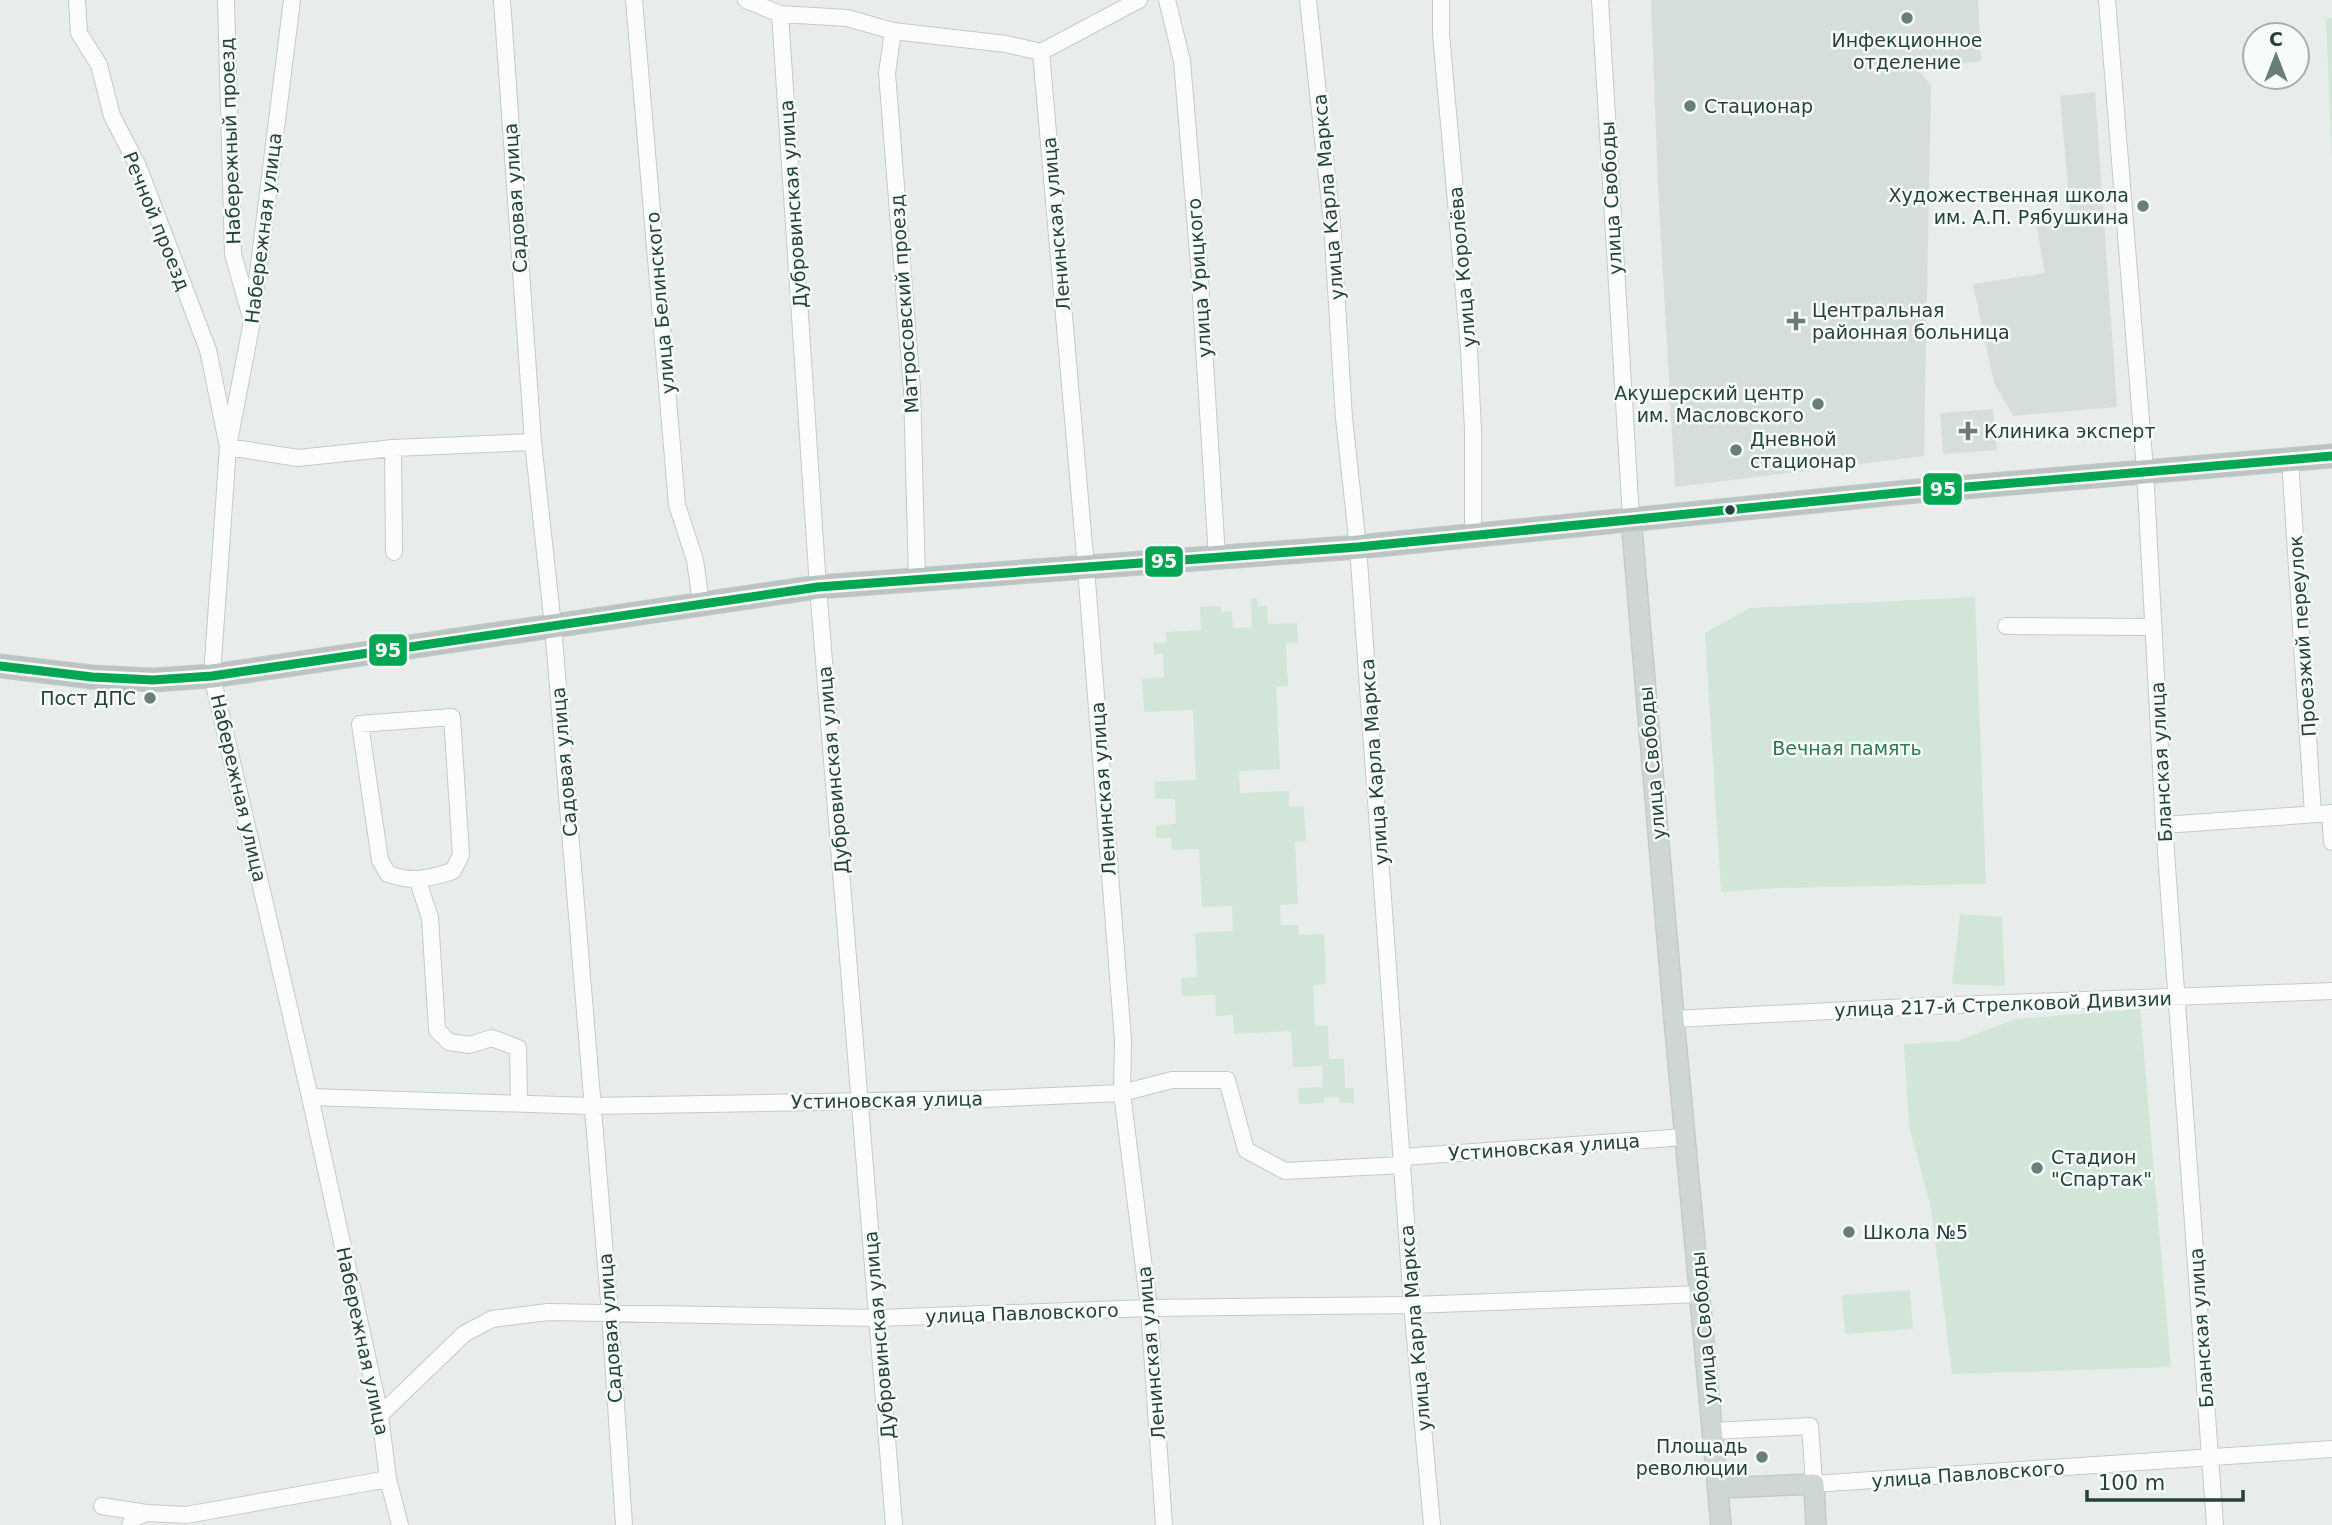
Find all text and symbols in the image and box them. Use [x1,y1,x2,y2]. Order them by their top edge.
marker: Инфекционное отделение [1899,10,1915,26]
north arrow [2241,21,2311,91]
text: С [2269,28,2283,50]
place label: Инфекционное отделение [1831,29,1983,73]
street label: Набережный проезд [215,37,245,245]
street label: улица Карла Маркса [1308,93,1348,301]
place label: Стационар [1704,95,1813,117]
marker: Стационар [1682,98,1698,114]
street label: Дубровинская улица [775,99,811,309]
street label: улица Свободы [1596,121,1626,275]
street label: Садовая улица [499,122,531,274]
street label: Набережная улица [240,131,286,325]
street label: Ленинская улица [1037,136,1075,312]
street label: Речной проезд [119,148,195,294]
place label: Художественная школа им. А.П. Рябушкина [1889,184,2129,228]
street label: улица Королёва [1444,185,1480,349]
street label: Матросовский проезд [885,194,923,414]
street label: улица Урицкого [1182,197,1216,359]
marker: Художественная школа им. А.П. Рябушкина [2135,198,2151,214]
street label: улица Белинского [641,211,679,395]
place label: Центральная районная больница [1812,299,2010,343]
marker: Центральная районная больница [1786,311,1806,331]
place label: Акушерский центр им. Масловского [1614,382,1804,426]
marker: Акушерский центр им. Масловского [1810,396,1826,412]
place label: Клиника эксперт [1984,420,2156,442]
marker: Клиника эксперт [1958,421,1978,441]
place label: Дневной стационар [1750,428,1856,472]
marker: Дневной стационар [1728,442,1744,458]
line badge: 95 [1922,472,1963,506]
text: 95 [1930,478,1956,500]
unlabelled marker [1723,503,1737,517]
street label: Проезжий переулок [2284,534,2320,738]
line badge: 95 [1144,545,1184,578]
text: 95 [1151,550,1177,572]
line badge: 95 [368,633,408,667]
text: 95 [375,639,401,661]
street label: улица Карла Маркса [1356,658,1392,866]
street label: Дубровинская улица [813,665,853,875]
street label: Бланская улица [2146,681,2176,843]
street label: улица Свободы [1634,685,1670,841]
street label: Садовая улица [546,686,582,838]
place label: Пост ДПС [40,687,136,709]
marker: Пост ДПС [142,690,158,706]
street label: Набережная улица [207,692,271,884]
street label: Ленинская улица [1086,701,1120,877]
park label: Вечная память [1772,737,1922,759]
street label: улица 217-й Стрелковой Дивизии [1834,987,2172,1021]
street label: Устиновская улица [791,1087,983,1113]
street label: Устиновская улица [1447,1129,1641,1165]
place label: Стадион "Спартак" [2051,1146,2152,1190]
marker: Стадион "Спартак" [2029,1160,2045,1176]
place label: Школа №5 [1863,1221,1968,1243]
street label: улица Карла Маркса [1395,1224,1435,1432]
marker: Школа №5 [1841,1224,1857,1240]
street label: Дубровинская улица [859,1230,899,1440]
street label: Набережная улица [332,1245,394,1437]
street label: Бланская улица [2184,1247,2218,1409]
street label: улица Свободы [1686,1250,1722,1406]
street label: Садовая улица [594,1252,626,1404]
street label: Ленинская улица [1132,1265,1170,1441]
street label: улица Павловского [925,1299,1119,1327]
place label: Площадь революции [1636,1435,1748,1479]
marker: Площадь революции [1754,1449,1770,1465]
street label: улица Павловского [1871,1456,2065,1492]
scale bar [2087,1458,2243,1502]
text: 100 m [2098,1471,2165,1495]

